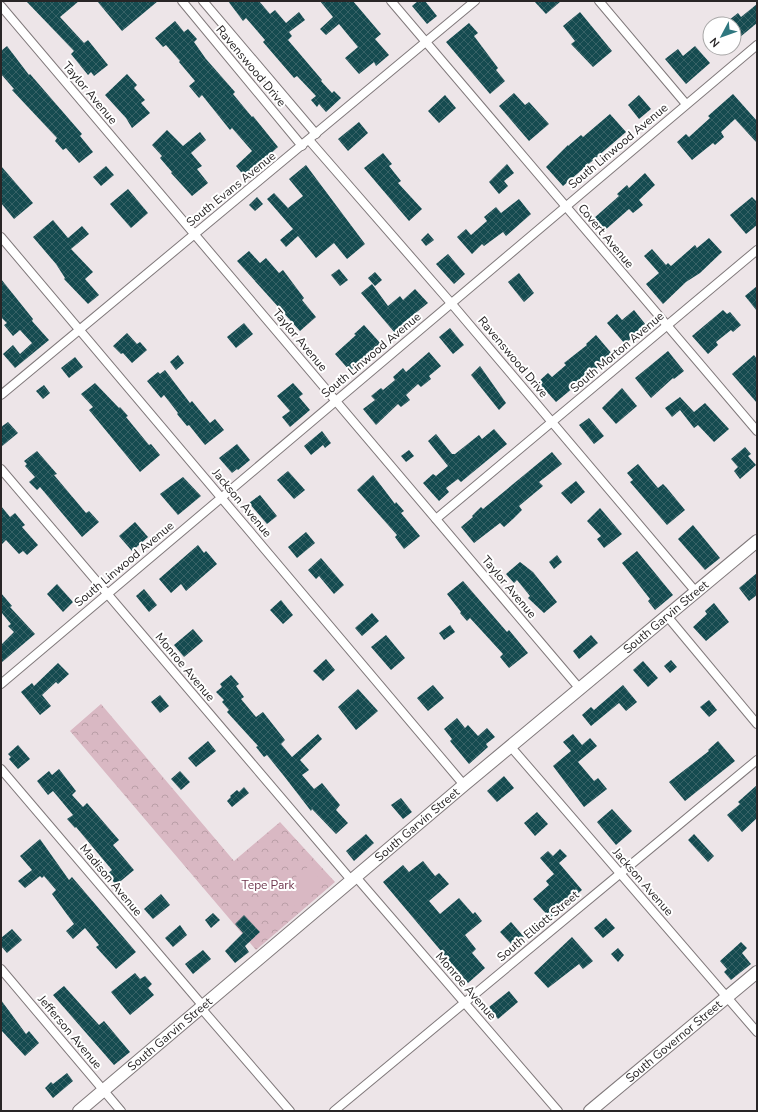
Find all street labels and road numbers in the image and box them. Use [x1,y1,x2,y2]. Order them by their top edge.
street label: Ravenswood Drive [212,22,290,110]
street label: Taylor Avenue [59,58,121,128]
street label: South Linwood Avenue [565,100,671,192]
street label: South Evans Avenue [183,148,279,230]
street label: Covert Avenue [574,200,638,272]
street label: Taylor Avenue [269,305,331,375]
street label: South Morton Avenue [567,308,667,396]
street label: South Linwood Avenue [318,309,424,401]
street label: Ravenswood Drive [474,313,552,401]
street label: Jackson Avenue [208,465,275,541]
street label: South Linwood Avenue [71,518,177,610]
street label: Taylor Avenue [478,552,540,622]
street label: South Garvin Street [620,576,712,657]
street label: Monroe Avenue [152,629,218,705]
street label: South Garvin Street [371,784,463,865]
street label: Madison Avenue [76,841,146,919]
street label: Jackson Avenue [608,844,677,919]
street label: South Elliott Street [494,886,583,965]
street label: Monroe Avenue [432,949,500,1023]
street label: Jefferson Avenue [34,991,106,1072]
street label: South Garvin Street [124,993,216,1075]
street label: South Governor Street [622,996,726,1086]

